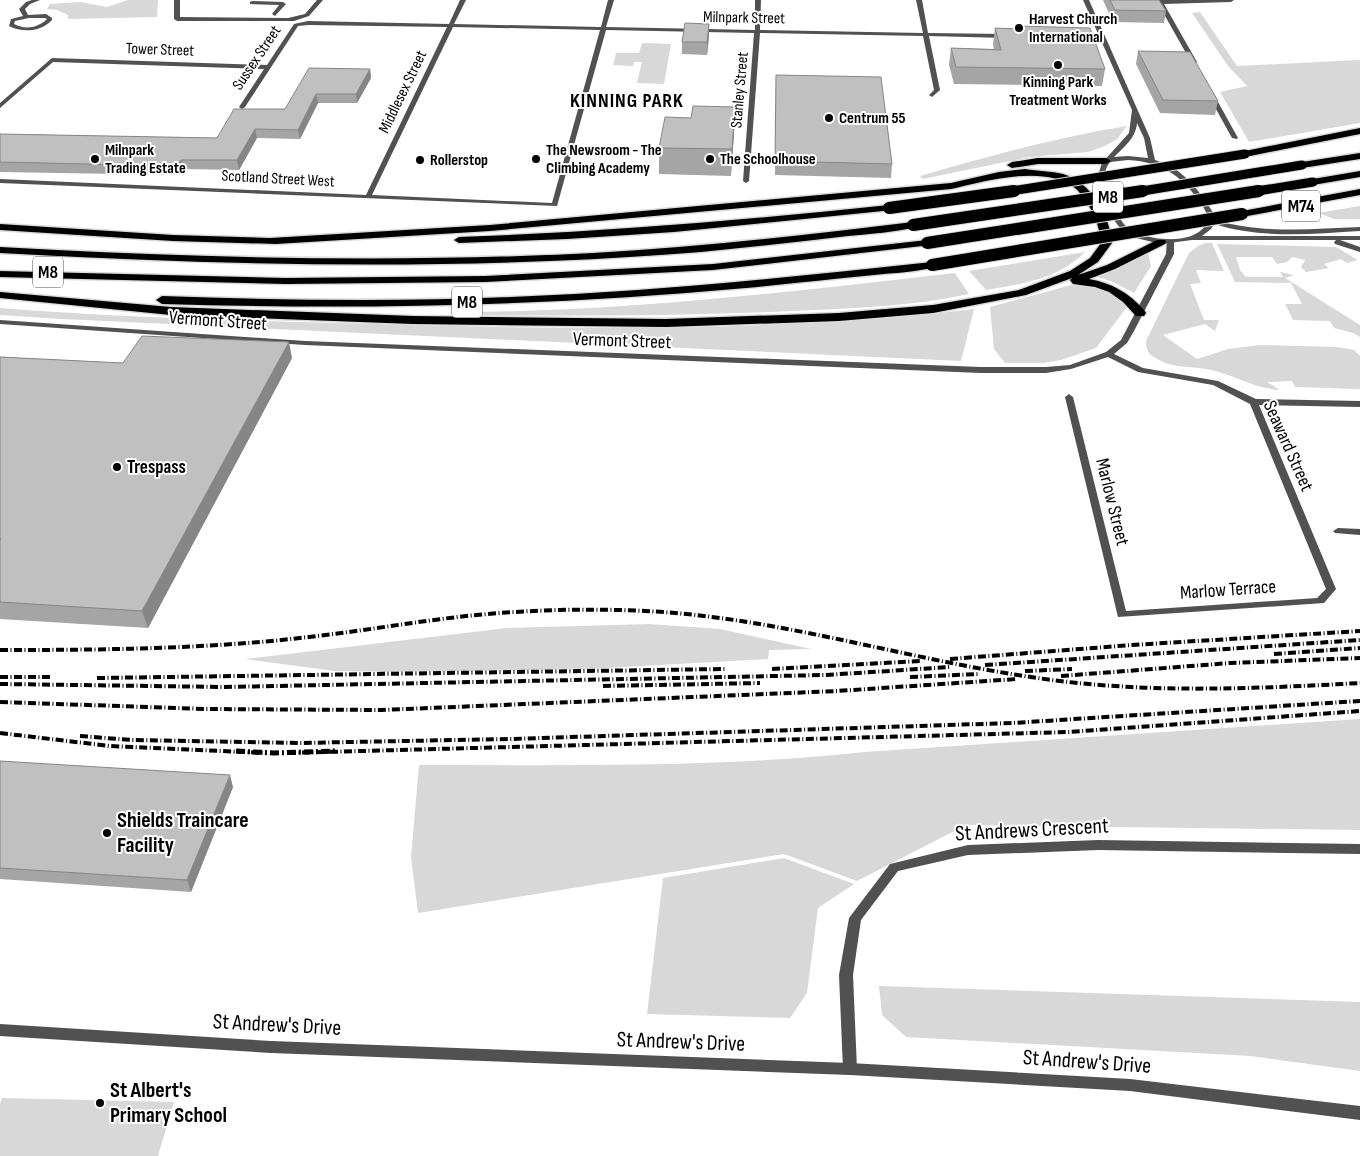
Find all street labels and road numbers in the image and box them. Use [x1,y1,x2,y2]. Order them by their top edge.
street label: Milnpark Street [703,8,785,28]
street label: Sussex Street [229,22,285,94]
street label: Tower Street [126,39,195,61]
street label: Middlesex Street [375,47,431,136]
street label: Stanley Street [727,51,753,129]
street label: Scotland Street West [221,167,335,191]
road number: M8 [1093,182,1123,212]
road number: M74 [1282,190,1320,222]
road number: M8 [33,256,63,288]
road number: M8 [452,286,482,318]
street label: Vermont Street [168,306,268,336]
street label: Vermont Street [572,328,672,354]
street label: Seaward Street [1258,397,1318,495]
street label: Marlow Street [1090,456,1134,548]
street label: Marlow Terrace [1179,575,1277,605]
street label: St Andrews Crescent [955,812,1110,848]
street label: St Andrew's Drive [212,1008,342,1042]
street label: St Andrew's Drive [616,1026,746,1058]
street label: St Andrew's Drive [1022,1044,1152,1080]

